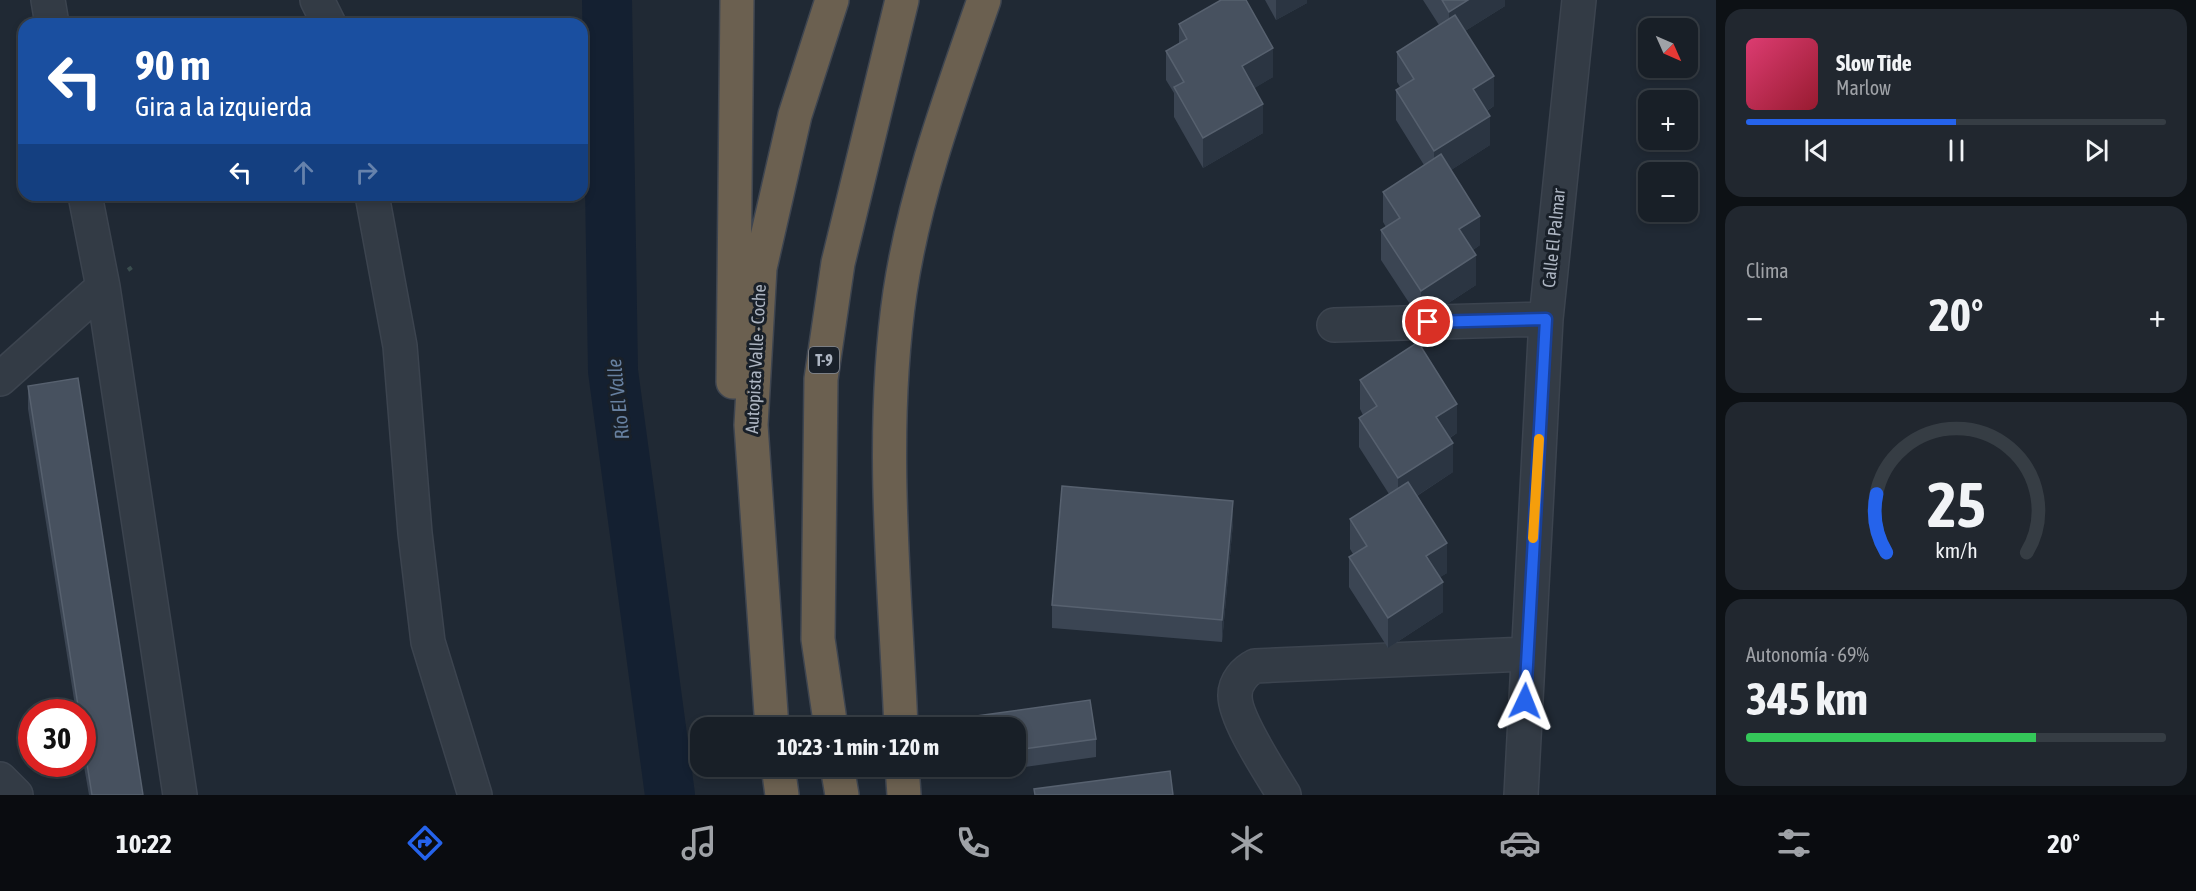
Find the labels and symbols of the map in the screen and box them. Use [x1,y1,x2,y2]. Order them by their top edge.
north arrow [1638,18,1698,78]
street label: Calle El Palmar [1538,187,1569,289]
street label: Autopista Valle - Coche [741,284,770,434]
pin [1402,296,1453,347]
road number: T-9 [809,347,839,373]
water label: Río El Valle [602,357,633,441]
position arrow [1493,669,1557,733]
speed limit sign: 30 [18,699,96,777]

